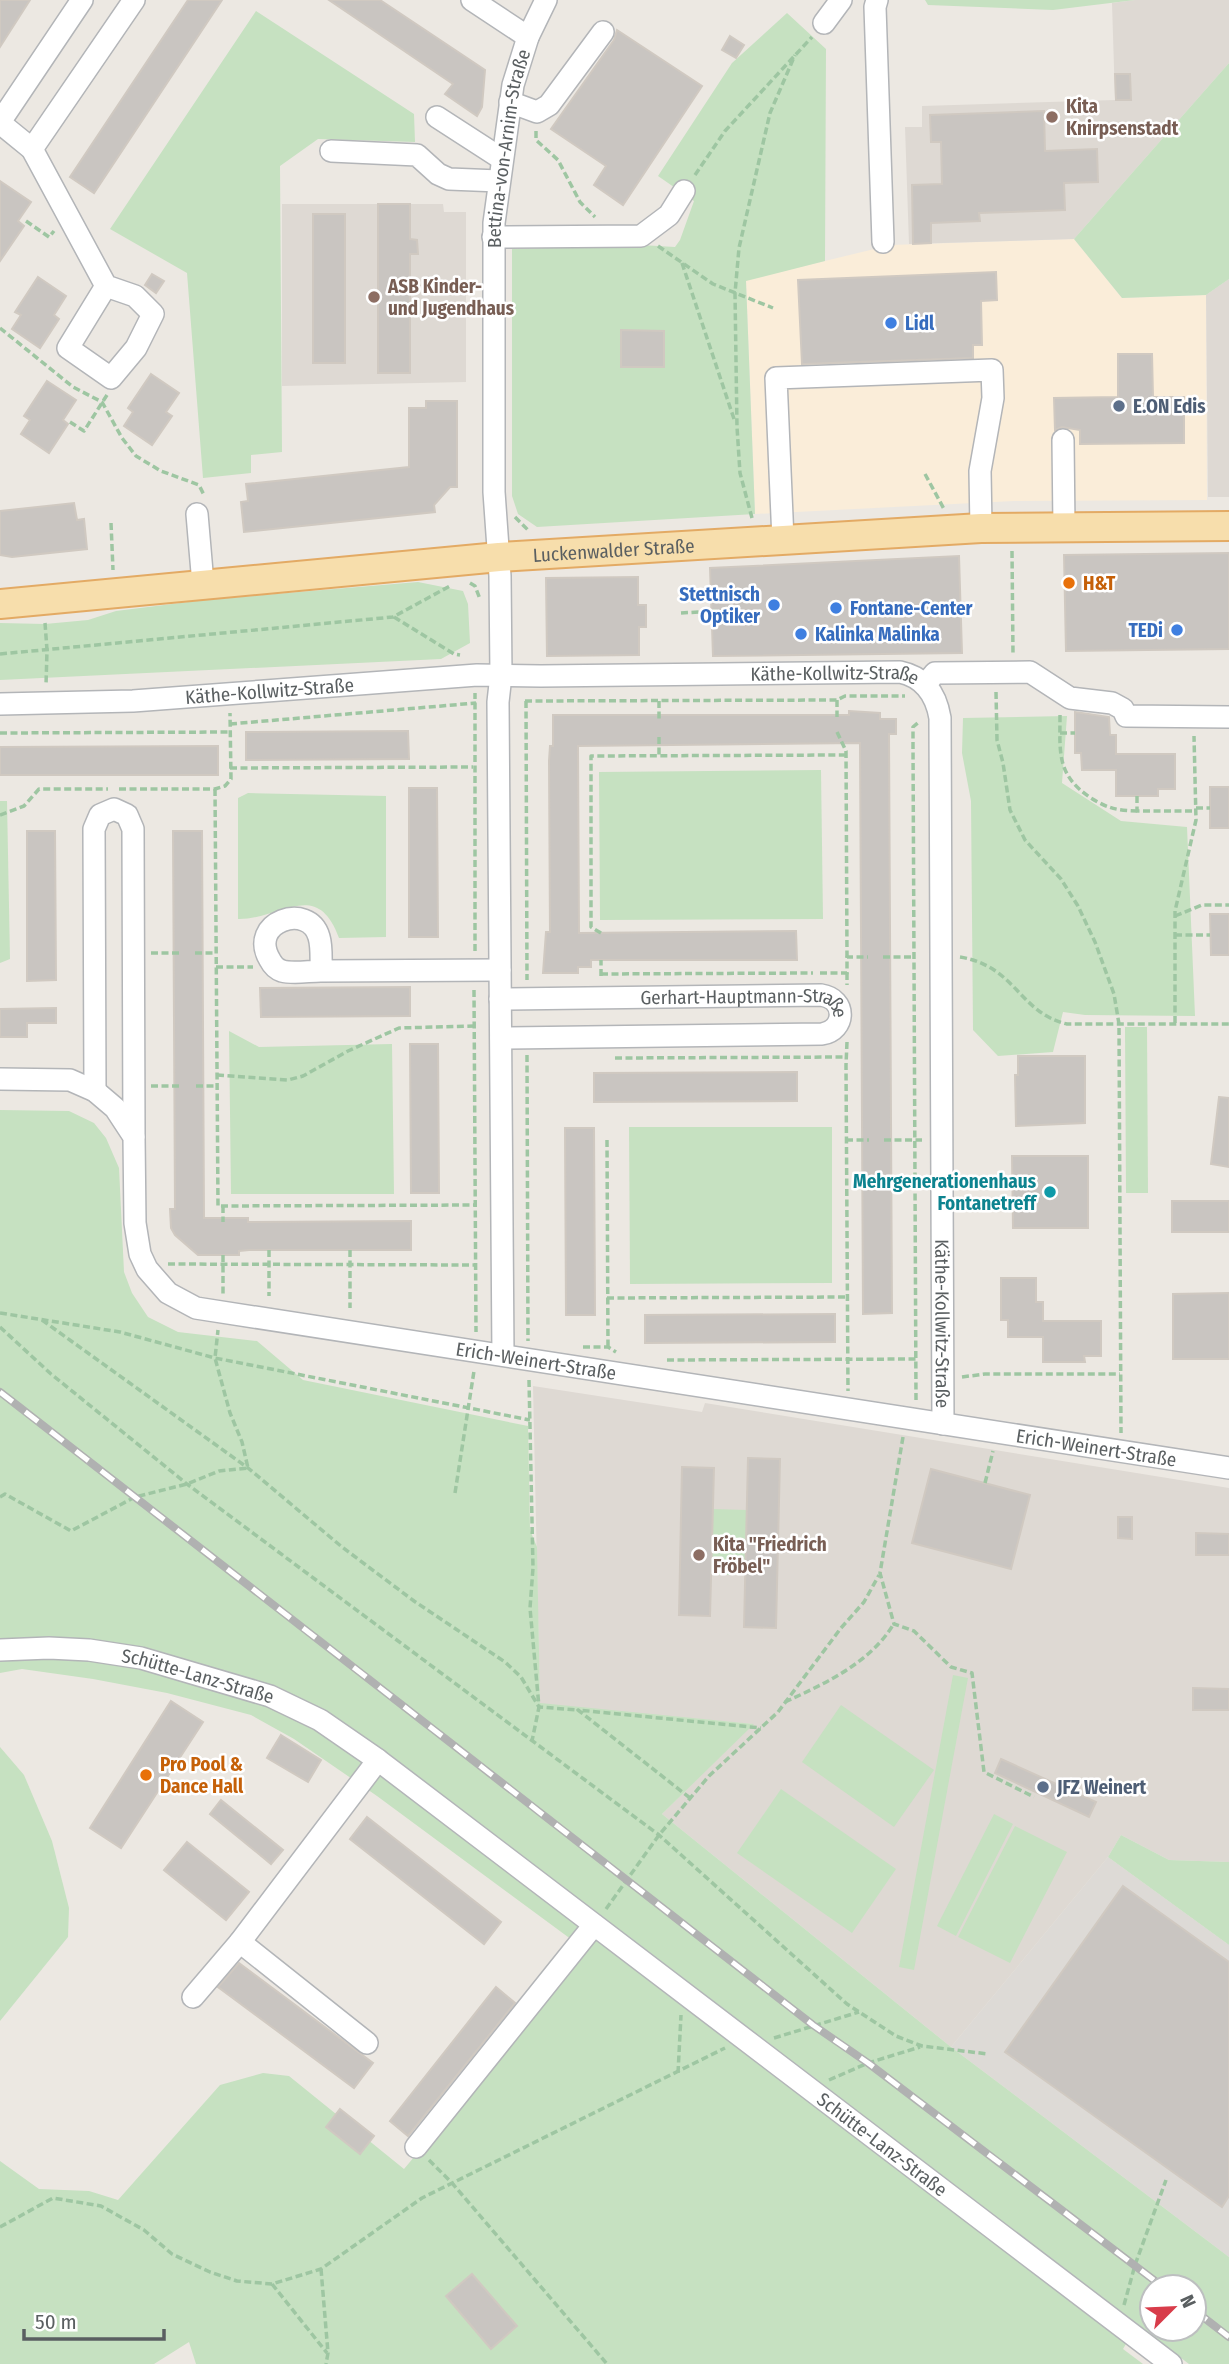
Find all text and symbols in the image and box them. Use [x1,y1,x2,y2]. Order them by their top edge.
street label: Bettina-von-Arnim-Straße [483,46,535,248]
place label: Kita Knirpsenstadt [1066,95,1179,140]
marker: Kita Knirpsenstadt [1044,109,1060,125]
place label: ASB Kinder- und Jugendhaus [387,275,515,320]
marker: ASB Kinder- und Jugendhaus [366,289,382,305]
place label: Lidl [905,312,935,335]
marker: Lidl [883,315,899,331]
place label: E.ON Edis [1133,395,1206,418]
marker: E.ON Edis [1111,398,1127,414]
street label: Luckenwalder Straße [532,534,695,566]
place label: H&T [1083,572,1116,595]
marker: H&T [1061,575,1077,591]
place label: Stettnisch Optiker [679,583,761,628]
marker: Stettnisch Optiker [766,597,782,613]
place label: Fontane-Center [850,597,974,620]
marker: Fontane-Center [828,600,844,616]
place label: TEDi [1128,619,1163,642]
marker: TEDi [1169,622,1185,638]
place label: Kalinka Malinka [815,623,940,646]
marker: Kalinka Malinka [793,626,809,642]
street label: Käthe-Kollwitz-Straße [750,661,923,689]
street label: Käthe-Kollwitz-Straße [184,673,355,709]
street label: Gerhart-Hauptmann-Straße [640,983,852,1018]
place label: Mehrgenerationenhaus Fontanetreff [853,1170,1038,1215]
marker: Mehrgenerationenhaus Fontanetreff [1042,1184,1058,1200]
street label: Käthe-Kollwitz-Straße [931,1239,954,1408]
street label: Erich-Weinert-Straße [454,1337,618,1384]
street label: Erich-Weinert-Straße [1015,1424,1178,1471]
place label: Kita "Friedrich Fröbel" [713,1533,827,1578]
marker: Kita "Friedrich Fröbel" [691,1547,707,1563]
street label: Schütte-Lanz-Straße [120,1644,277,1708]
place label: Pro Pool & Dance Hall [160,1753,244,1798]
marker: Pro Pool & Dance Hall [138,1767,154,1783]
place label: JFZ Weinert [1056,1776,1146,1799]
marker: JFZ Weinert [1035,1779,1051,1795]
street label: Schütte-Lanz-Straße [813,2087,952,2201]
north arrow [1138,2273,1208,2343]
text: N [1175,2291,1201,2311]
scale bar [24,2298,164,2342]
text: 50 m [35,2309,77,2335]

